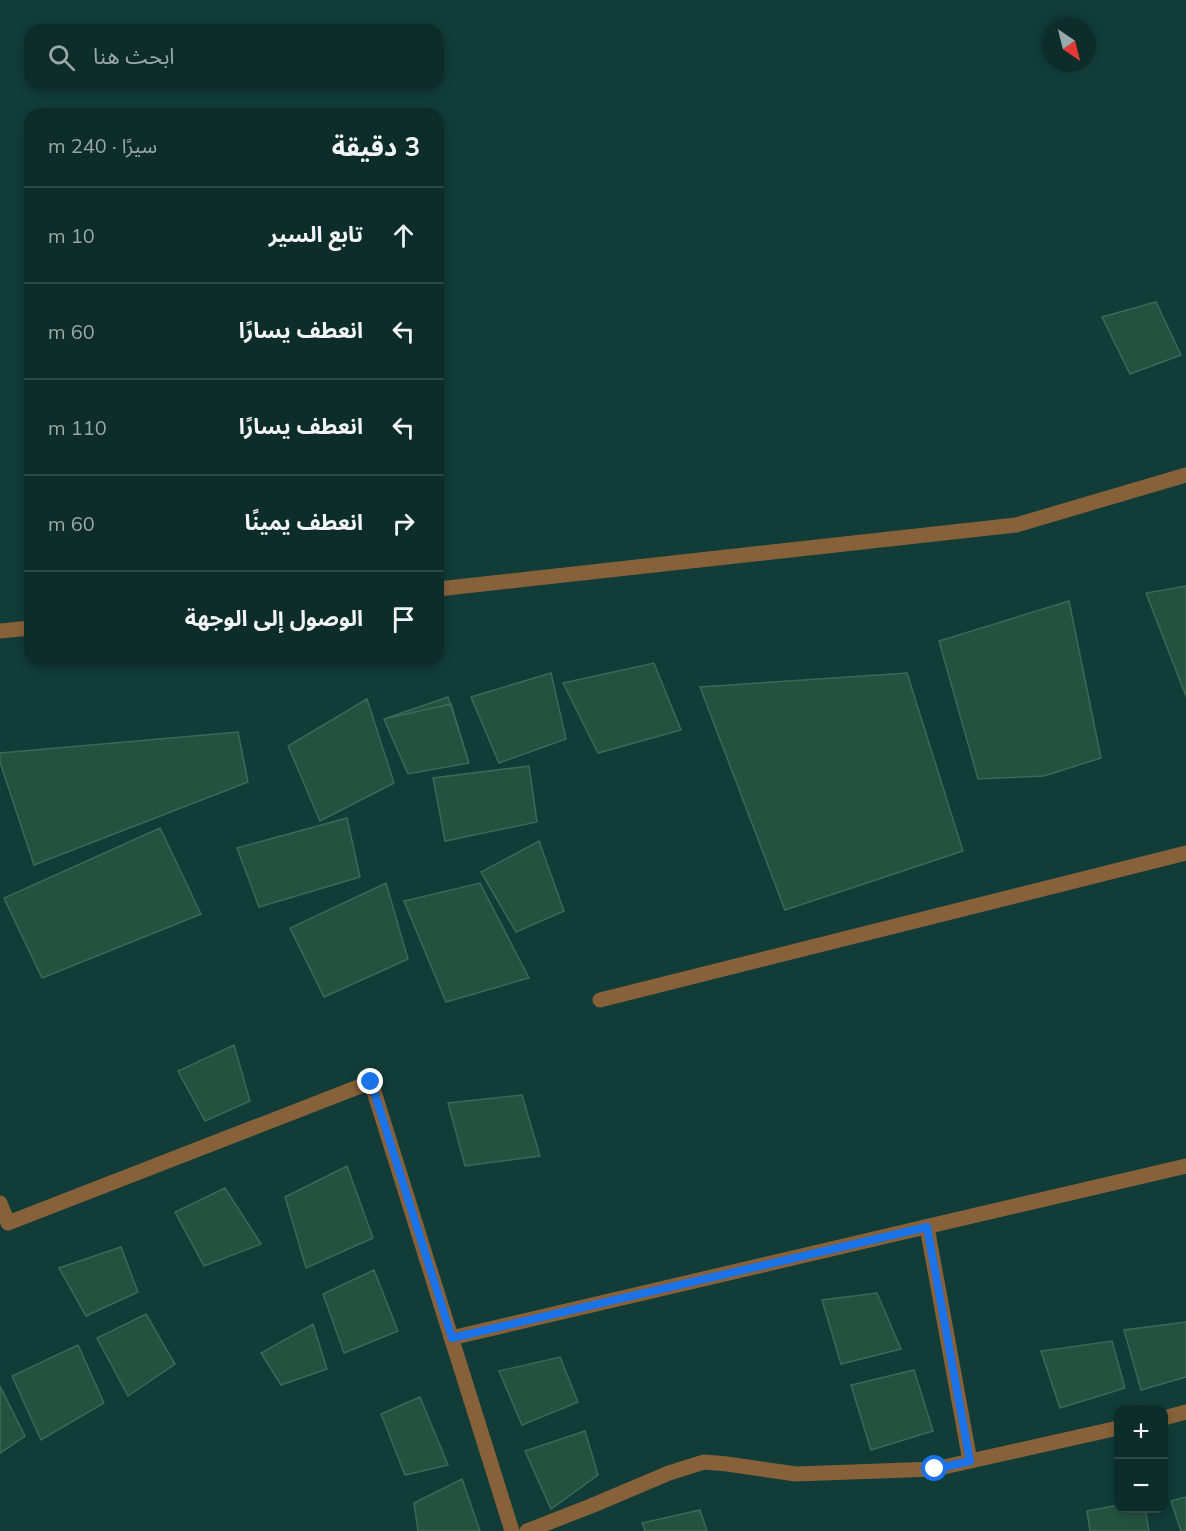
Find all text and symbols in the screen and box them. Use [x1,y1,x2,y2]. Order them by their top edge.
north arrow [1042,18,1096,72]
search box [24,24,444,90]
icon: search [45,41,78,74]
text: ابحث هنا [93,42,175,70]
text: 3 دقيقة [332,130,420,163]
text: سيرًا · 240 m [48,133,157,158]
icon: ahead [387,219,420,252]
text: تابع السير [269,220,363,248]
text: 10 m [48,223,95,248]
icon: left [387,315,420,348]
text: انعطف يسارًا [239,316,363,344]
text: 60 m [48,319,95,344]
icon: left [387,411,420,444]
text: انعطف يسارًا [239,412,363,440]
text: 110 m [48,415,107,440]
icon: right [387,507,420,540]
text: انعطف يمينًا [244,508,363,536]
text: 60 m [48,511,95,536]
icon: arrive [387,603,420,636]
text: الوصول إلى الوجهة [185,604,363,632]
route end [357,1068,383,1094]
map controls [1114,1405,1168,1513]
button: + [1114,1405,1168,1459]
route start [921,1455,947,1481]
button: − [1114,1459,1168,1513]

